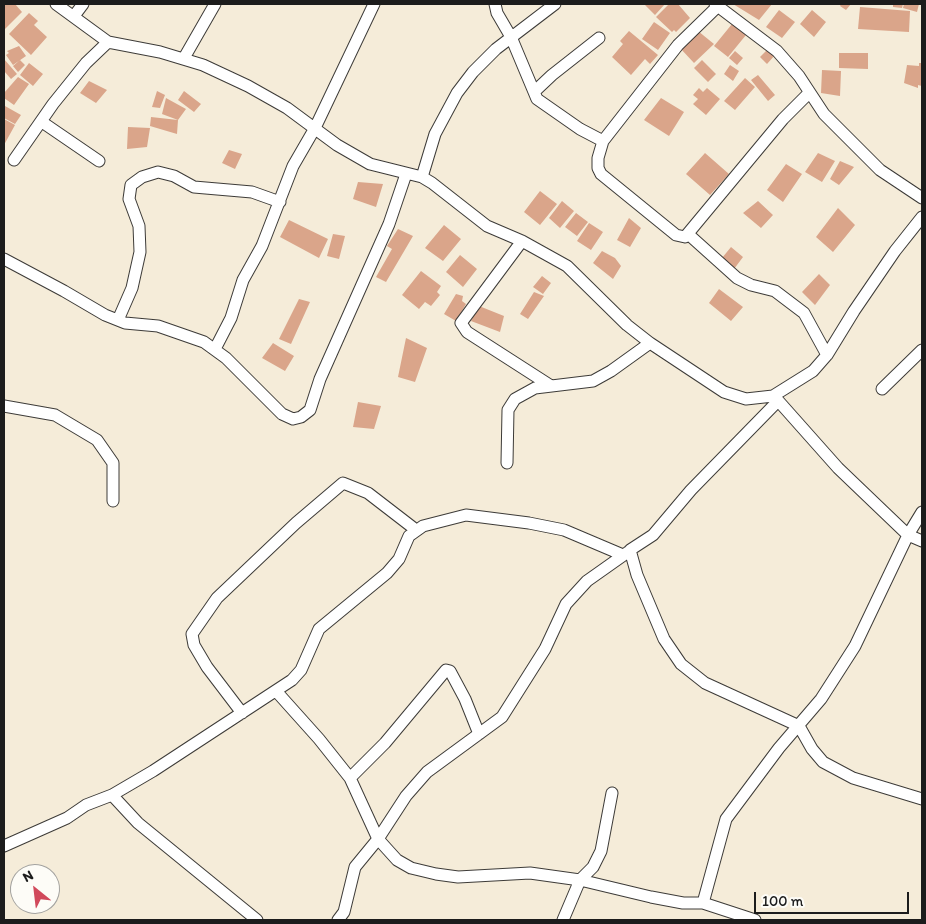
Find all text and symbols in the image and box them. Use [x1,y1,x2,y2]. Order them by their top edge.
north arrow [10,864,60,914]
text: N [20,867,36,886]
scale bar [756,882,911,914]
text: 100 m [762,892,803,910]

